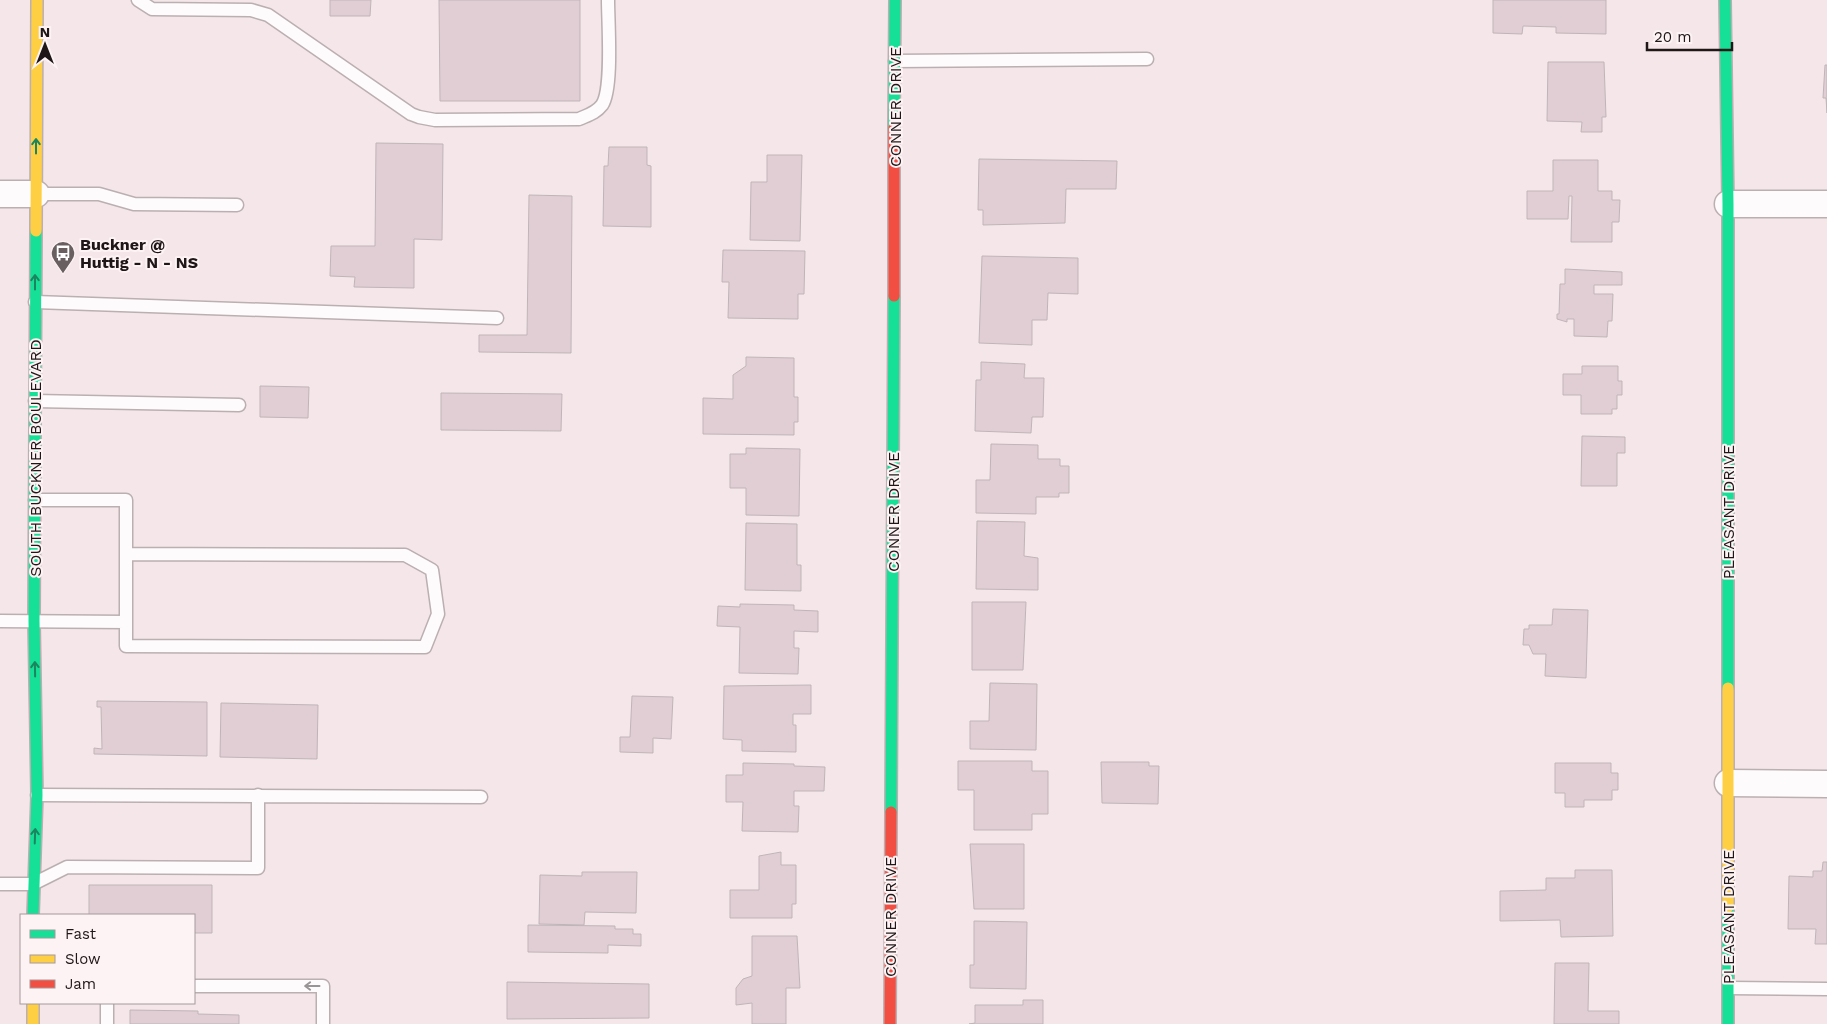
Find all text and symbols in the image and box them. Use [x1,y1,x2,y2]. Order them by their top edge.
north arrow [20,20,70,70]
scale bar [1647,20,1732,52]
text: N [40,24,50,40]
text: 20 m [1654,28,1692,46]
street label: CONNER DRIVE [886,47,905,167]
one-way arrow [31,138,41,154]
place label: Buckner @ Huttig - N - NS [80,235,198,272]
bus stop icon: Buckner @ Huttig - N - NS [50,240,76,274]
one-way arrow [30,275,40,291]
street label: SOUTH BUCKNER BOULEVARD [26,339,45,577]
street label: PLEASANT DRIVE [1719,445,1738,579]
street label: CONNER DRIVE [884,452,903,572]
one-way arrow [30,661,40,678]
one-way arrow [30,828,40,844]
street label: PLEASANT DRIVE [1719,850,1738,984]
street label: CONNER DRIVE [881,857,900,977]
legend [20,914,195,1004]
text: Fast [65,925,97,943]
text: Slow [65,950,101,968]
text: Jam [65,975,96,993]
one-way arrow [304,981,320,991]

